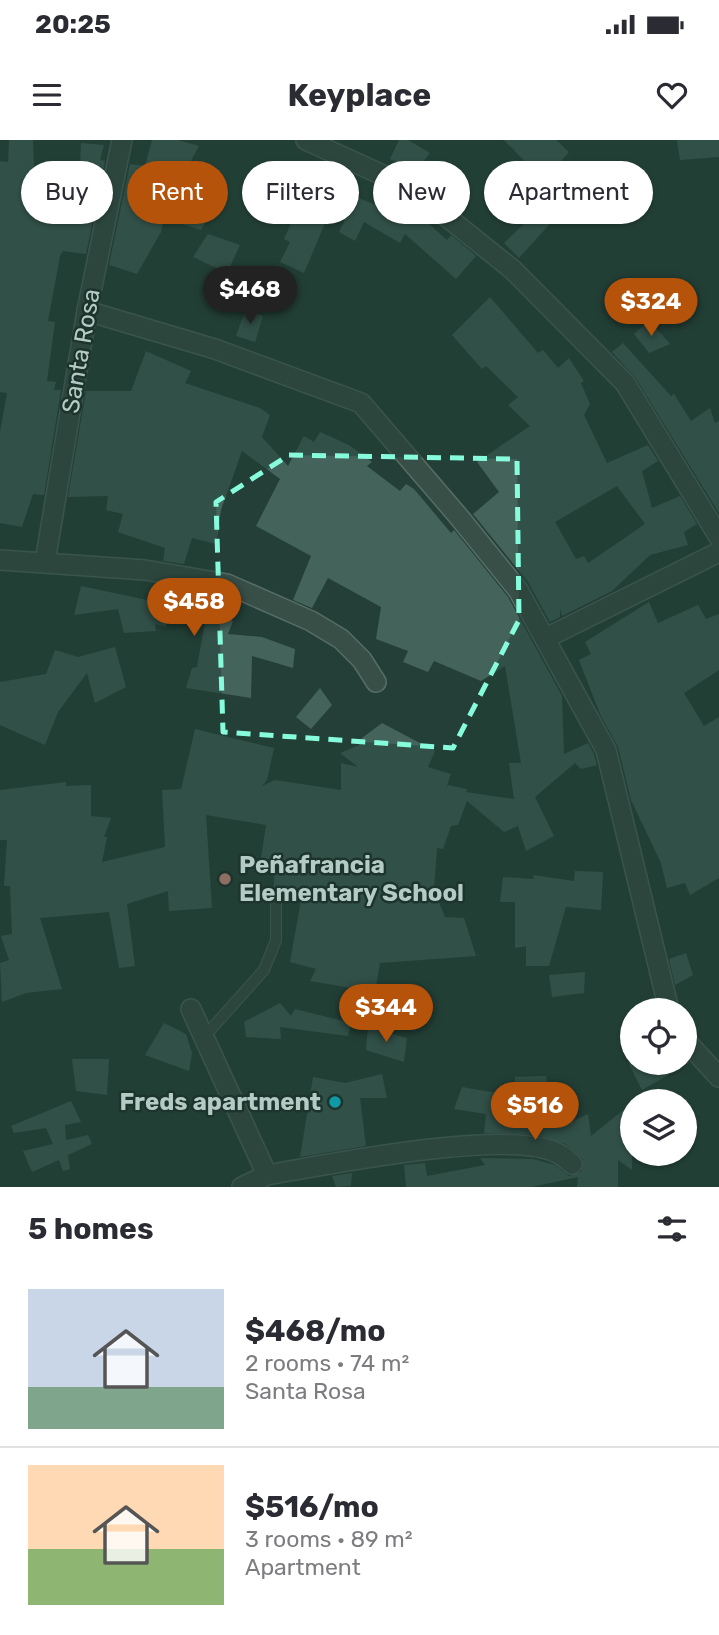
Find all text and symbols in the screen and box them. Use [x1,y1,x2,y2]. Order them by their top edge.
text: 20:25 [35,9,111,40]
icon: menu [28,76,66,114]
text: Keyplace [288,76,431,114]
icon: heart [653,76,691,114]
chip: Buy [21,161,113,224]
chip: Rent [127,161,228,224]
chip: Filters [242,161,359,224]
chip: New [373,161,470,224]
chip: Apartment [484,161,653,224]
pin: $468 [209,267,291,326]
text: $468 [219,275,281,303]
pin: $324 [610,278,692,338]
street label: Santa Rosa [56,287,106,415]
text: $324 [620,287,682,315]
pin: $458 [153,578,235,638]
text: $458 [163,587,225,615]
place label: Peñafrancia Elementary School [239,851,464,907]
marker: Peñafrancia Elementary School [217,871,233,887]
pin: $344 [345,984,427,1044]
text: $344 [355,993,417,1021]
map controls [620,998,697,1166]
button: locate [620,998,697,1075]
pin: $516 [494,1082,576,1142]
place label: Freds apartment [119,1088,321,1116]
button: layers [620,1089,697,1166]
text: $516 [507,1091,563,1119]
marker: Freds apartment [327,1094,343,1110]
icon: filters [653,1210,691,1248]
text: 5 homes [28,1211,154,1247]
text: $468/mo [245,1313,386,1349]
icon: home [84,1317,168,1401]
text: 2 rooms · 74 m² [245,1349,409,1377]
text: Santa Rosa [245,1377,366,1405]
text: $516/mo [245,1489,379,1525]
icon: home [84,1493,168,1577]
text: 3 rooms · 89 m² [245,1525,413,1553]
text: Apartment [245,1553,361,1581]

